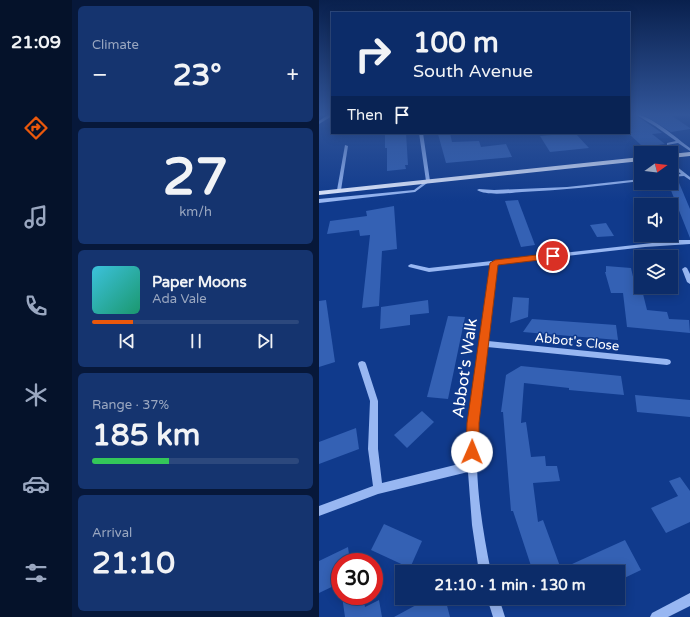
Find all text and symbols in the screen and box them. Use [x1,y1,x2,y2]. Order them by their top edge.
text: 100 m [413,26,499,60]
icon: right [347,28,399,80]
text: 21:09 [11,31,61,53]
text: Climate [92,37,139,53]
text: 23° [173,57,222,94]
text: South Avenue [413,60,533,82]
text: − [92,62,108,88]
text: + [287,62,299,88]
icon: arrive [391,104,413,126]
text: Then [347,106,383,124]
icon: directions [22,114,50,142]
text: 27 [163,146,228,209]
north arrow [634,146,678,190]
map controls [634,146,678,294]
button: sound [634,198,678,242]
icon: music [22,203,50,231]
text: km/h [179,204,212,220]
pin [536,239,570,273]
icon: arrive [542,245,564,267]
button: layers [634,250,678,294]
text: Paper Moons [152,273,247,291]
text: Ada Vale [152,291,207,307]
icon: phone [22,292,50,320]
street label: Abbot's Walk [448,317,482,419]
icon: previous [116,330,138,352]
icon: pause [185,330,207,352]
icon: next [254,330,276,352]
street label: Abbot's Close [534,330,620,354]
icon: climate [22,381,50,409]
text: Range · 37% [92,397,169,413]
text: 185 km [92,417,200,454]
position arrow [451,431,493,473]
icon: car [22,470,50,498]
text: Arrival [92,525,132,541]
text: 21:10 [92,545,175,582]
speed limit sign: 30 [331,553,383,605]
icon: filters [22,559,50,587]
text: 21:10 · 1 min · 130 m [435,576,585,594]

